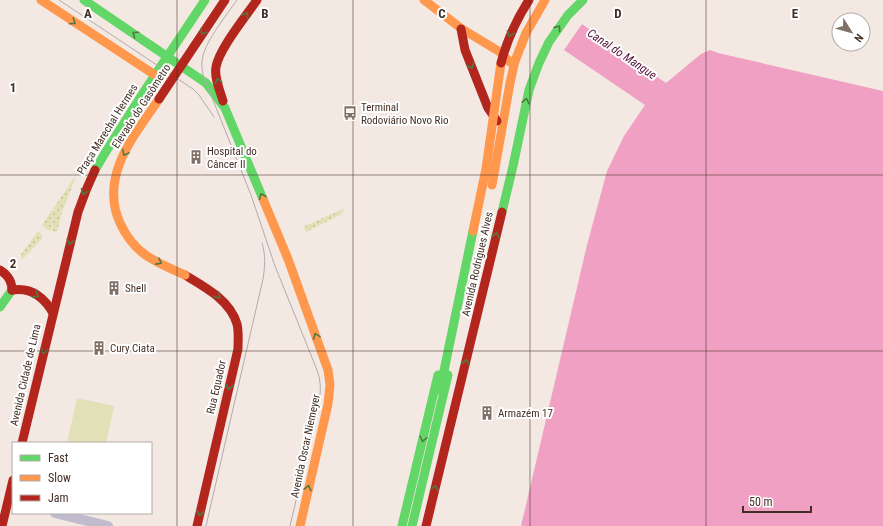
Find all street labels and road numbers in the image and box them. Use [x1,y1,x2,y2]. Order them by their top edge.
street label: Elevado do Gasômetro [109,61,174,151]
street label: Praça Marechal Hermes [74,82,140,177]
street label: Avenida Rodrigues Alves [459,211,496,318]
street label: Avenida Cidade de Lima [7,323,44,427]
street label: Rua Equador [204,358,229,415]
street label: Avenida Oscar Niemeyer [288,392,323,499]

